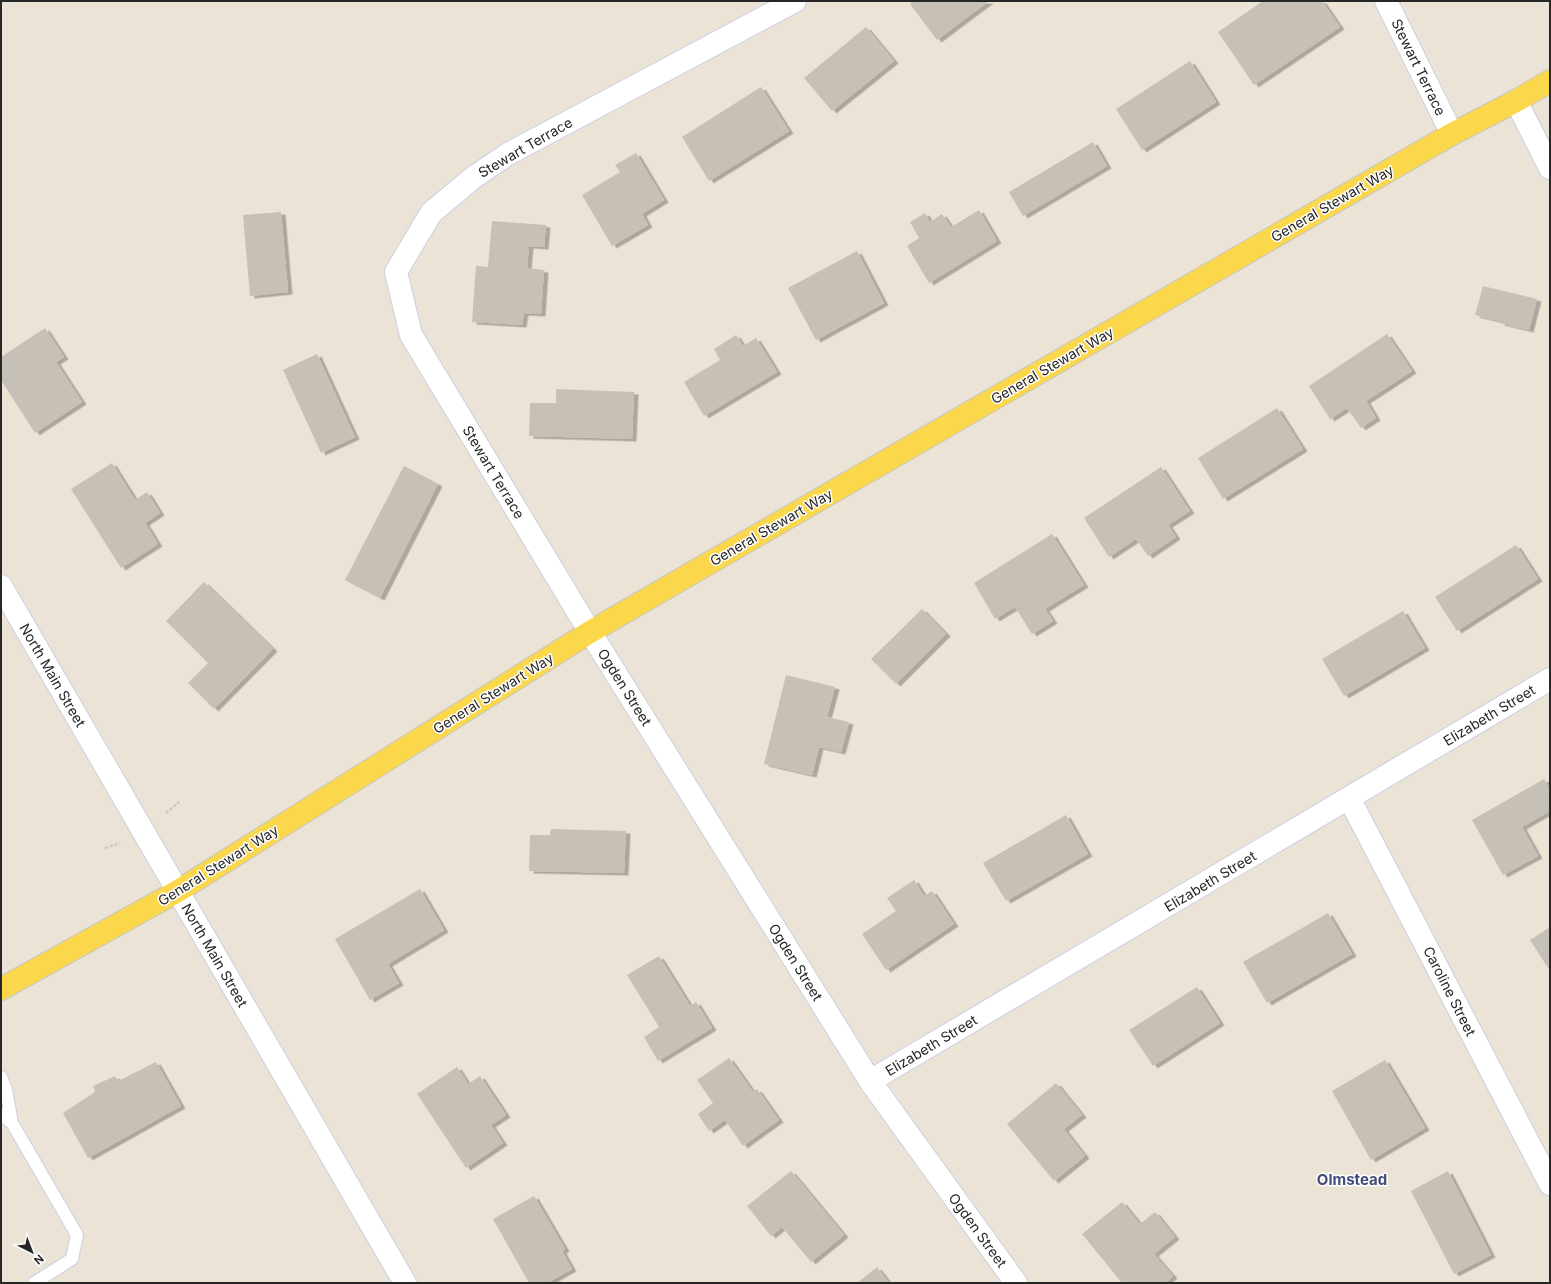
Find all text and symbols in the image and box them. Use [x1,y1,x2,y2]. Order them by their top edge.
street label: Stewart Terrace [1388,16,1450,118]
street label: Stewart Terrace [475,113,575,181]
street label: General Stewart Way [1268,161,1396,245]
street label: General Stewart Way [988,323,1116,407]
street label: Stewart Terrace [460,422,528,522]
street label: General Stewart Way [707,485,835,569]
street label: North Main Street [16,620,90,730]
street label: Ogden Street [595,645,656,729]
street label: General Stewart Way [430,649,556,737]
street label: Elizabeth Street [1440,681,1538,749]
street label: General Stewart Way [155,821,281,909]
street label: Elizabeth Street [1161,847,1259,915]
street label: North Main Street [178,900,252,1010]
street label: Ogden Street [766,920,827,1004]
street label: Caroline Street [1420,943,1480,1039]
street label: Elizabeth Street [882,1011,980,1079]
district label: Olmstead [1317,1170,1387,1189]
street label: Ogden Street [945,1190,1011,1271]
north arrow [12,1232,52,1272]
text: N [31,1251,46,1267]

